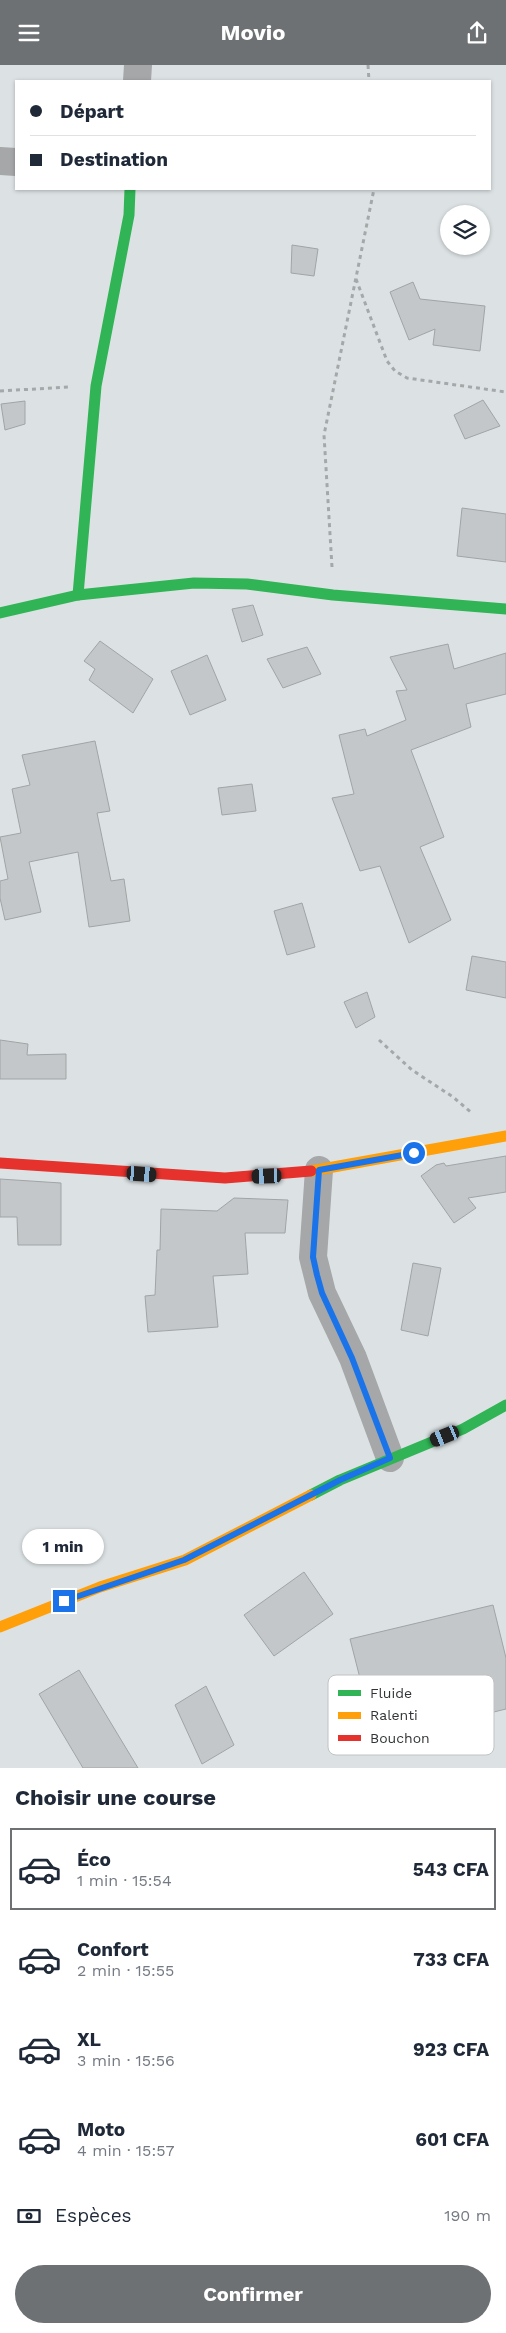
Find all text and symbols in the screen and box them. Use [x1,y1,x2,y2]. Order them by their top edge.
icon: menu [15,19,43,47]
icon: share [463,19,491,47]
text: Movio [221,20,285,45]
text: Départ [60,100,124,123]
text: Destination [60,148,168,171]
map controls [440,205,490,255]
button: layers [440,205,490,255]
route start [403,1142,425,1164]
car [126,1165,157,1183]
car [251,1168,282,1184]
car [428,1423,461,1449]
callout: 1 min [23,1529,105,1563]
text: 1 min [42,1537,84,1556]
route end [53,1590,75,1612]
legend [328,1675,494,1755]
text: Fluide [370,1685,412,1701]
text: Ralenti [370,1707,418,1723]
text: Bouchon [370,1730,430,1746]
text: Choisir une course [15,1785,216,1810]
icon: car [17,1847,62,1892]
text: Éco [77,1848,111,1871]
text: 543 CFA [413,1858,489,1881]
text: 1 min · 15:54 [77,1871,172,1890]
icon: car [17,1937,62,1982]
text: Confort [77,1938,148,1961]
text: 733 CFA [413,1948,489,1971]
text: 2 min · 15:55 [77,1961,174,1980]
icon: car [17,2027,62,2072]
text: XL [77,2028,101,2051]
text: 923 CFA [413,2038,489,2061]
text: 3 min · 15:56 [77,2051,175,2070]
icon: car [17,2117,62,2162]
text: Moto [77,2118,125,2141]
text: 601 CFA [415,2128,489,2151]
text: 4 min · 15:57 [77,2141,174,2160]
icon: cash [15,2202,43,2230]
text: Espèces [55,2204,132,2227]
text: 190 m [444,2206,491,2225]
button: Confirmer [15,2265,491,2323]

